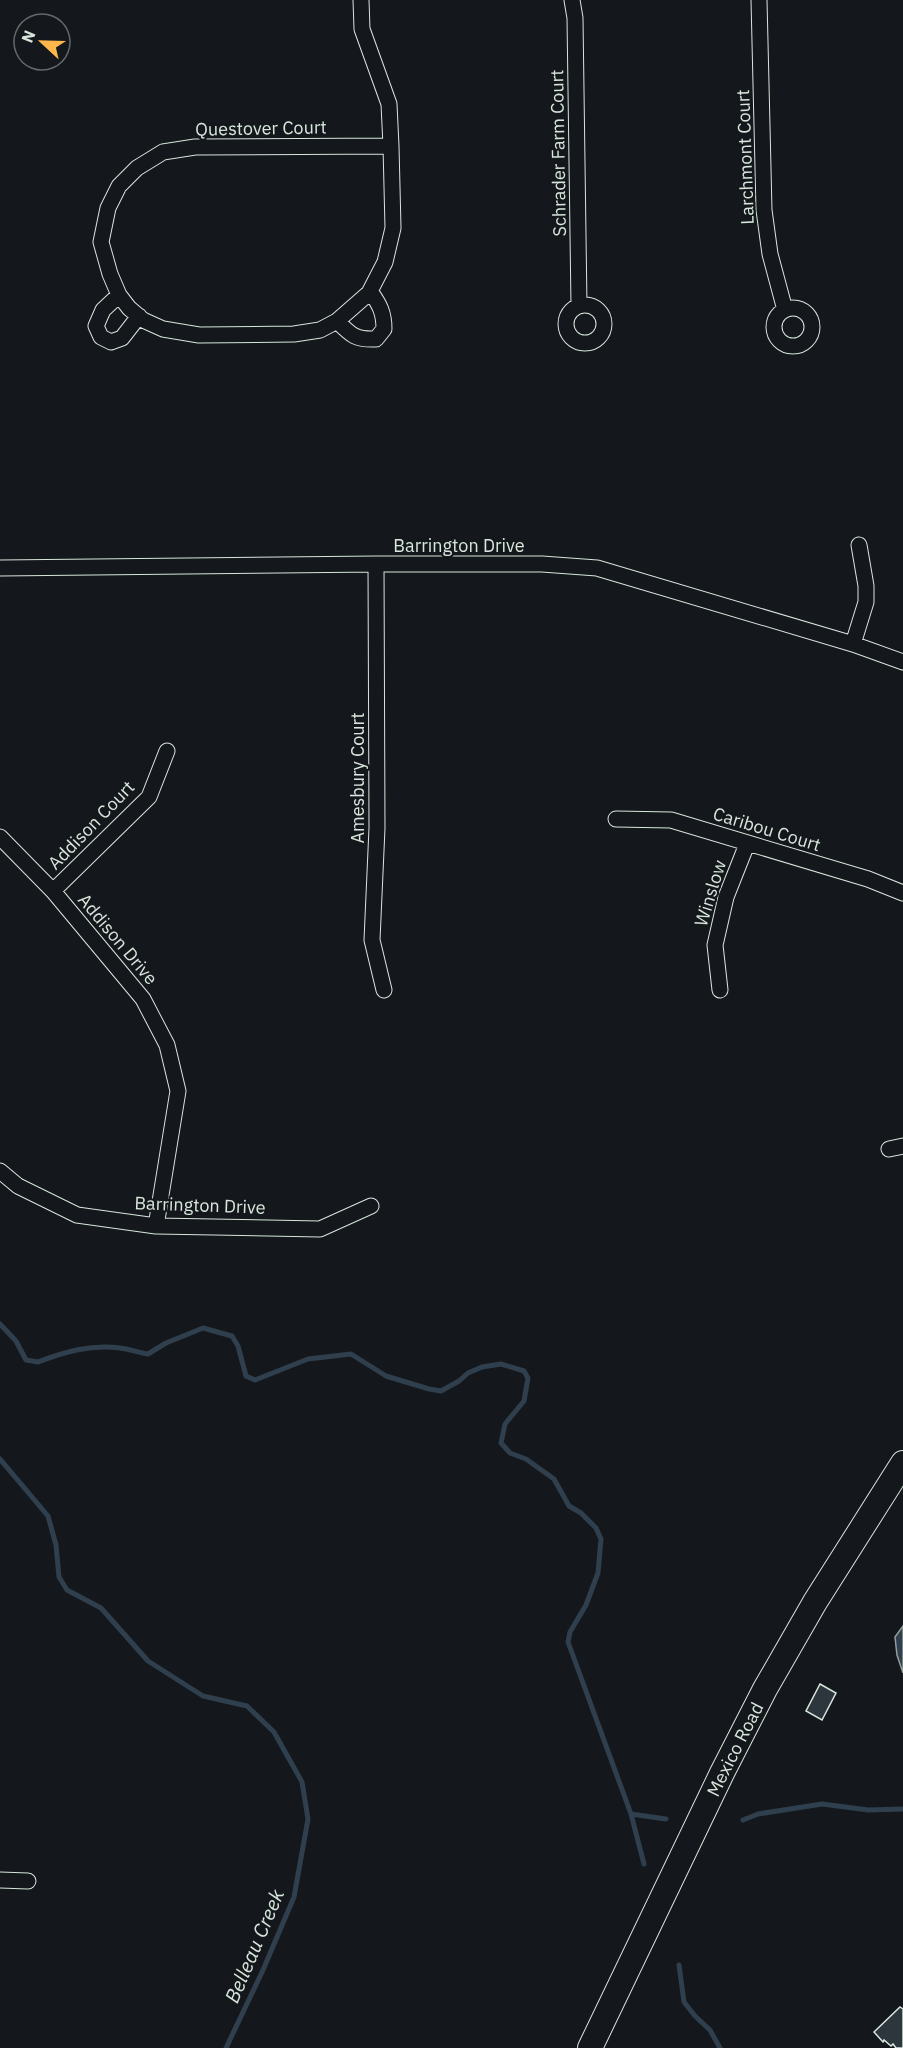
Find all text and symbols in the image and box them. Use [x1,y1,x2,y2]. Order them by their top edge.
north arrow [12,12,72,72]
text: N [17,27,40,46]
street label: Schrader Farm Court [545,69,571,237]
street label: Larchmont Court [731,89,759,225]
street label: Questover Court [195,115,327,141]
street label: Barrington Drive [393,534,525,557]
street label: Amesbury Court [346,712,369,844]
street label: Addison Court [43,776,139,874]
street label: Caribou Court [710,802,824,856]
street label: Winslow [689,857,731,929]
street label: Addison Drive [73,889,163,989]
street label: Barrington Drive [134,1191,266,1219]
street label: Mexico Road [701,1698,768,1800]
water label: Belleau Creek [218,1884,290,2007]

